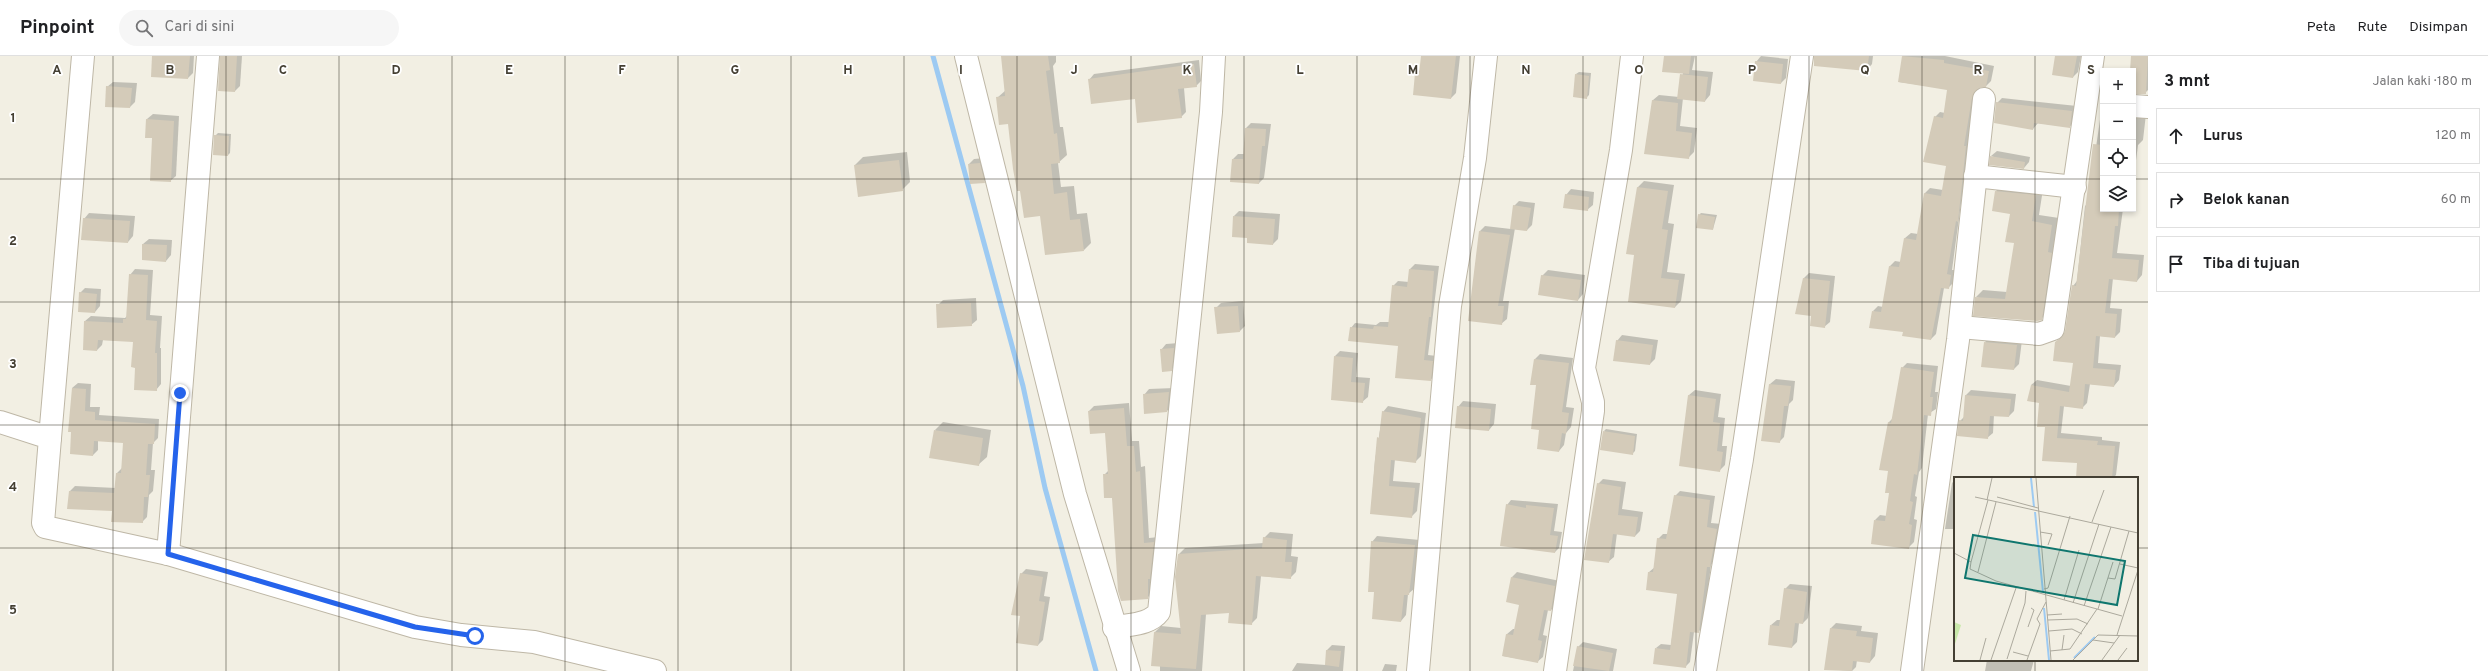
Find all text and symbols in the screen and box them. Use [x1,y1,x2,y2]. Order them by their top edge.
search box [119,10,399,46]
text: Pinpoint [20,16,95,40]
icon: search [133,17,155,39]
text: Cari di sini [165,18,234,37]
text: Peta [2307,19,2336,36]
text: Rute [2358,19,2387,36]
text: Disimpan [2409,19,2468,36]
text: A [52,63,62,79]
text: B [166,63,175,79]
text: C [279,63,287,79]
text: D [391,63,401,79]
text: E [505,63,513,79]
text: F [618,63,626,79]
text: G [731,63,740,79]
text: H [843,63,853,79]
text: I [959,63,963,79]
text: J [1070,63,1078,79]
text: K [1182,63,1192,79]
text: L [1296,63,1304,79]
text: M [1408,63,1418,79]
text: N [1521,63,1531,79]
text: O [1634,63,1644,79]
text: P [1748,63,1757,79]
text: Q [1860,63,1870,79]
text: R [1974,63,1983,79]
text: S [2087,63,2095,79]
map controls [2100,68,2136,212]
button: + [2100,68,2136,104]
text: 3 mnt [2164,71,2210,93]
text: Jalan kaki · 180 m [2372,74,2472,90]
button: − [2100,104,2136,140]
text: 1 [10,111,16,127]
icon: ahead [2165,125,2187,147]
text: Lurus [2203,127,2243,146]
text: 120 m [2436,128,2471,144]
button: locate [2100,140,2136,176]
button: layers [2100,176,2136,212]
icon: right [2165,189,2187,211]
text: Belok kanan [2203,191,2290,210]
text: 60 m [2441,192,2471,208]
text: 2 [9,234,17,250]
icon: arrive [2165,253,2187,275]
text: Tiba di tujuan [2203,255,2300,274]
text: 3 [9,357,17,373]
route end [171,384,189,402]
inset map [1954,477,2138,661]
text: 4 [9,480,17,496]
text: 5 [9,603,17,619]
route start [466,627,484,645]

